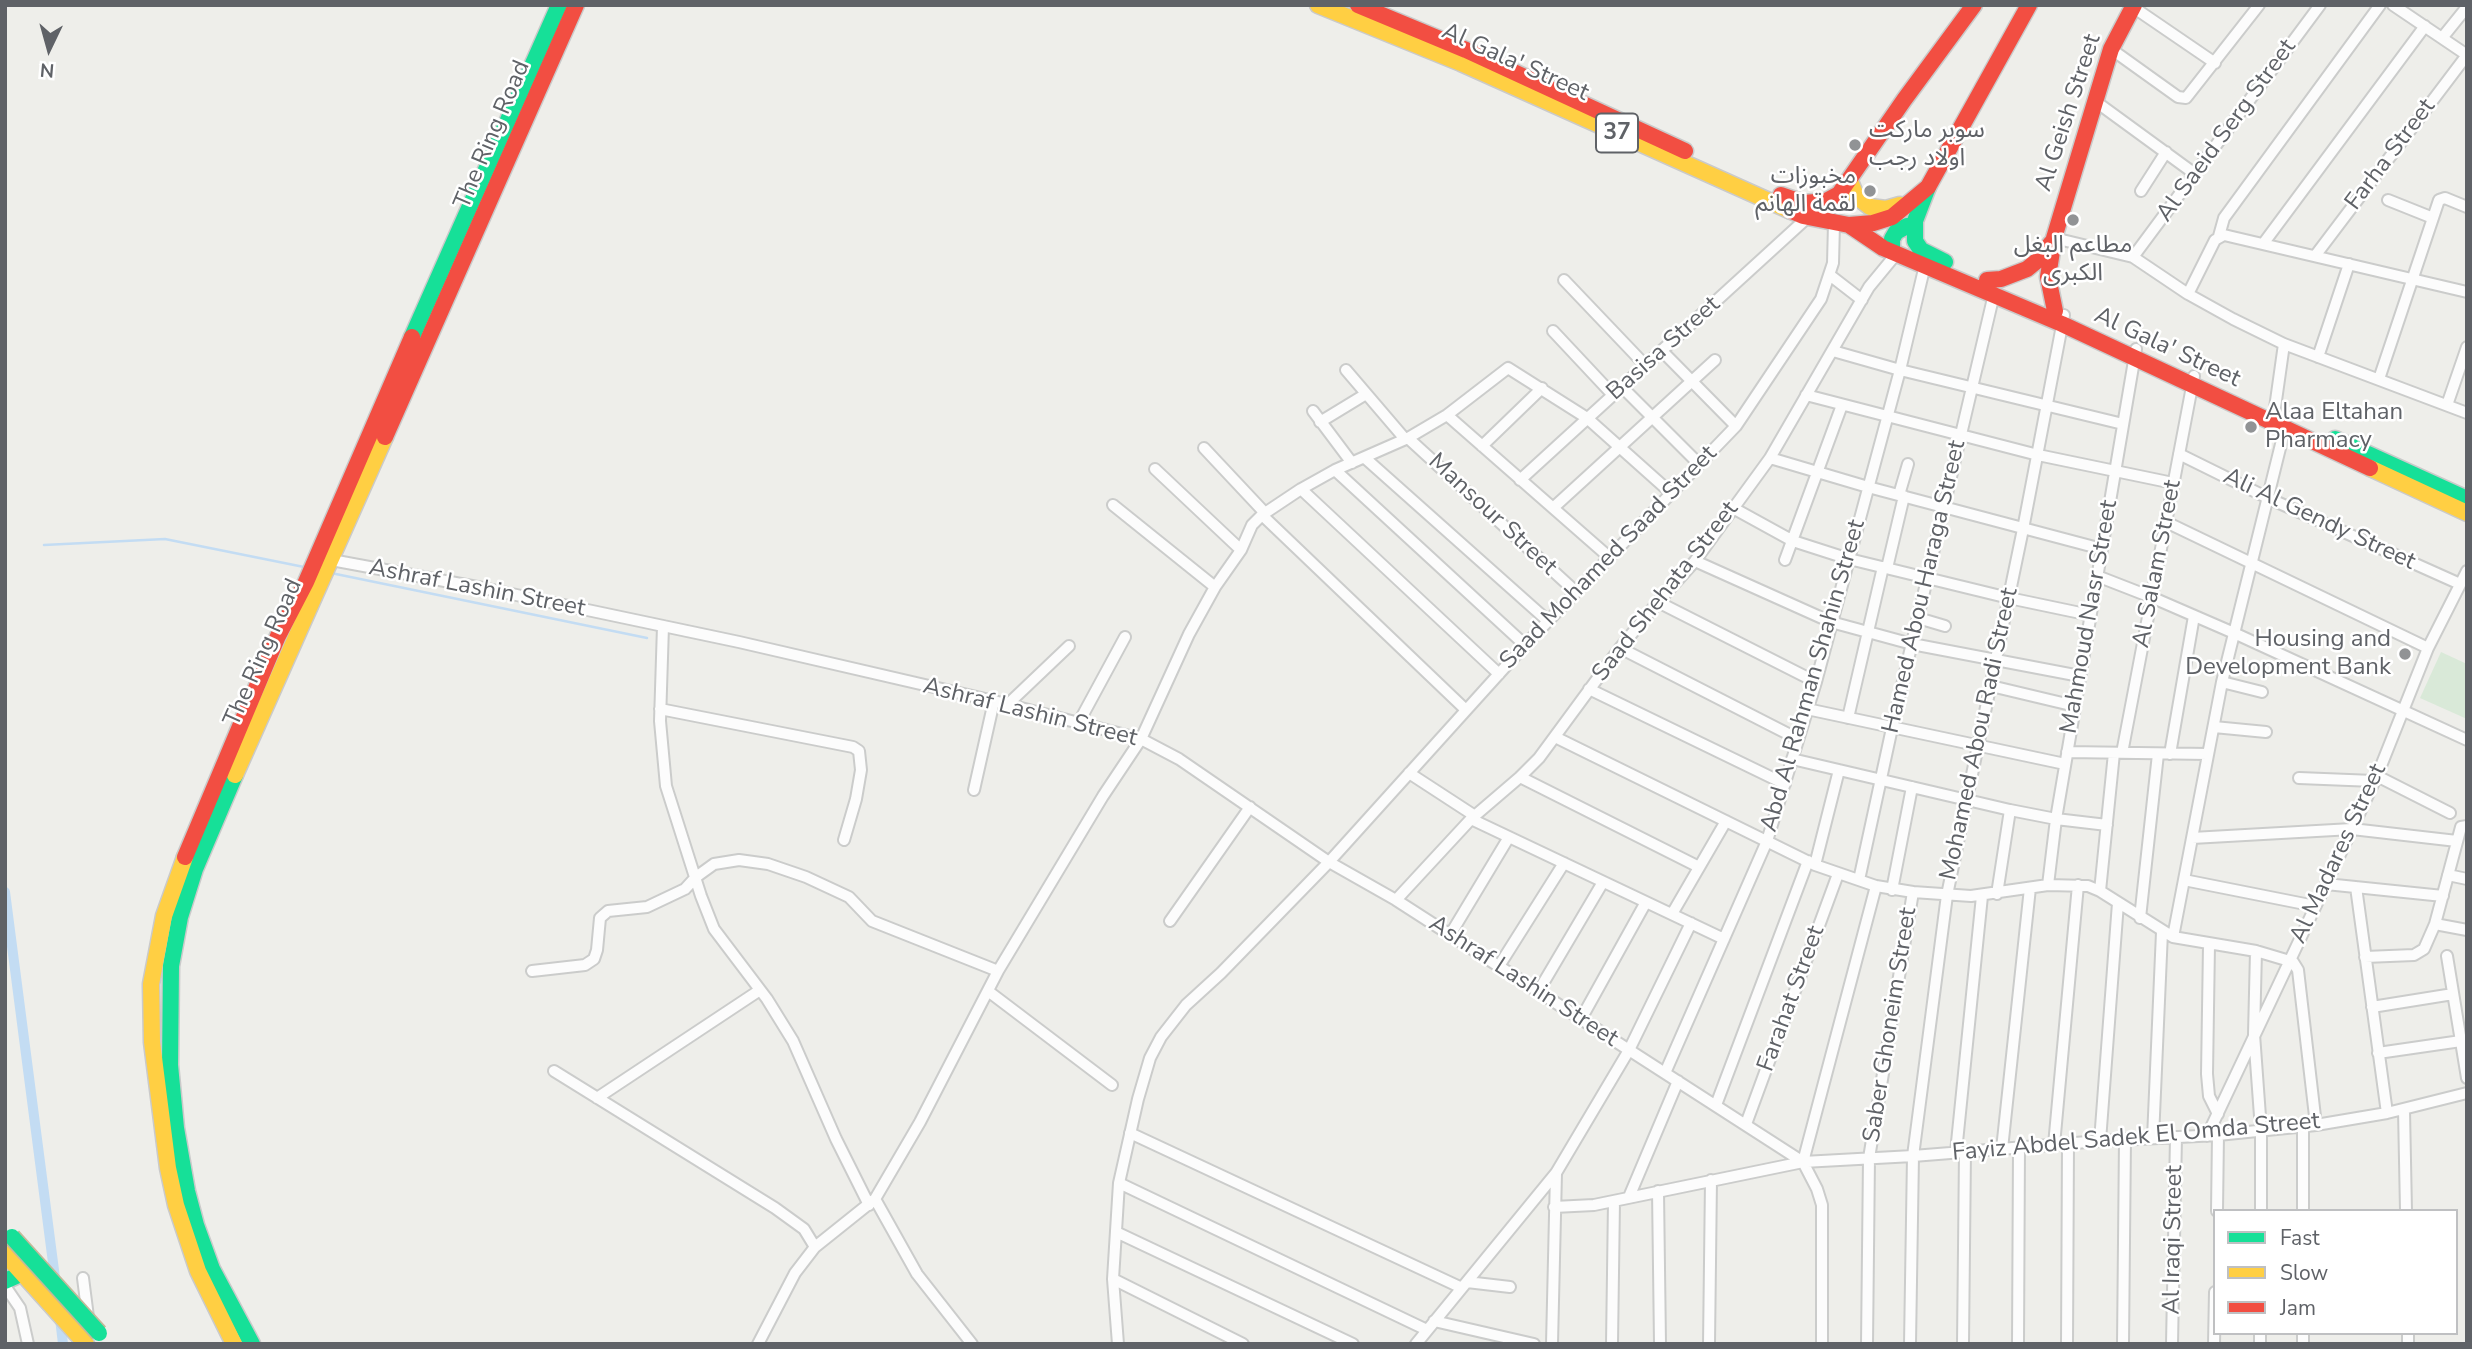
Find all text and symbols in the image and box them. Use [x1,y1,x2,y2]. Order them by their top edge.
north arrow [14,14,84,84]
street label: Al Gala' Street [1437,18,1593,108]
street label: Al Geish Street [2030,31,2108,195]
street label: Al Saeid Serg Street [2151,34,2303,228]
text: N [39,56,55,83]
street label: The Ring Road [449,56,537,214]
street label: Farha Street [2340,94,2442,216]
road number: 37 [1596,114,1638,152]
place label: سوبر ماركت اولاد رجب [1869,117,1985,173]
marker: سوبر ماركت اولاد رجب [1847,137,1863,153]
place label: مخبوزات لقمة الهانم [1755,163,1856,219]
marker: مخبوزات لقمة الهانم [1862,183,1878,199]
marker: مطاعم البغل الكبرى [2065,212,2081,228]
place label: مطاعم البغل الكبرى [2014,232,2132,288]
street label: Basisa Street [1602,291,1726,407]
street label: Al Gala' Street [2089,302,2245,394]
place label: Alaa Eltahan Pharmacy [2265,399,2403,455]
marker: Alaa Eltahan Pharmacy [2243,419,2259,435]
street label: Hamed Abou Haraga Street [1877,438,1973,736]
street label: Saad Mohamed Saad Street [1494,440,1724,676]
street label: Mansour Street [1422,448,1562,582]
street label: Ali Al Gendy Street [2218,463,2420,577]
street label: Al Salam Street [2128,478,2188,650]
street label: Saad Shehata Street [1587,496,1745,688]
street label: Mahmoud Nasr Street [2055,498,2125,736]
street label: Abd Al Rahman Shahin Street [1756,517,1872,835]
street label: Ashraf Lashin Street [366,554,588,624]
street label: The Ring Road [219,575,309,731]
street label: Mohamed Abou Radi Street [1935,585,2025,883]
place label: Housing and Development Bank [2185,626,2391,682]
marker: Housing and Development Bank [2397,646,2413,662]
street label: Ashraf Lashin Street [920,672,1140,754]
street label: Al Madares Street [2285,759,2393,949]
street label: Saber Ghoneim Street [1858,905,1924,1145]
street label: Ashraf Lashin Street [1423,910,1623,1054]
street label: Farahat Street [1752,922,1832,1076]
street label: Fayiz Abdel Sadek El Omda Street [1951,1108,2321,1168]
street label: Al Iraqi Street [2158,1165,2190,1315]
legend [2213,1209,2458,1335]
text: Fast [2280,1224,2320,1252]
text: Slow [2280,1259,2328,1287]
text: Jam [2280,1294,2316,1322]

